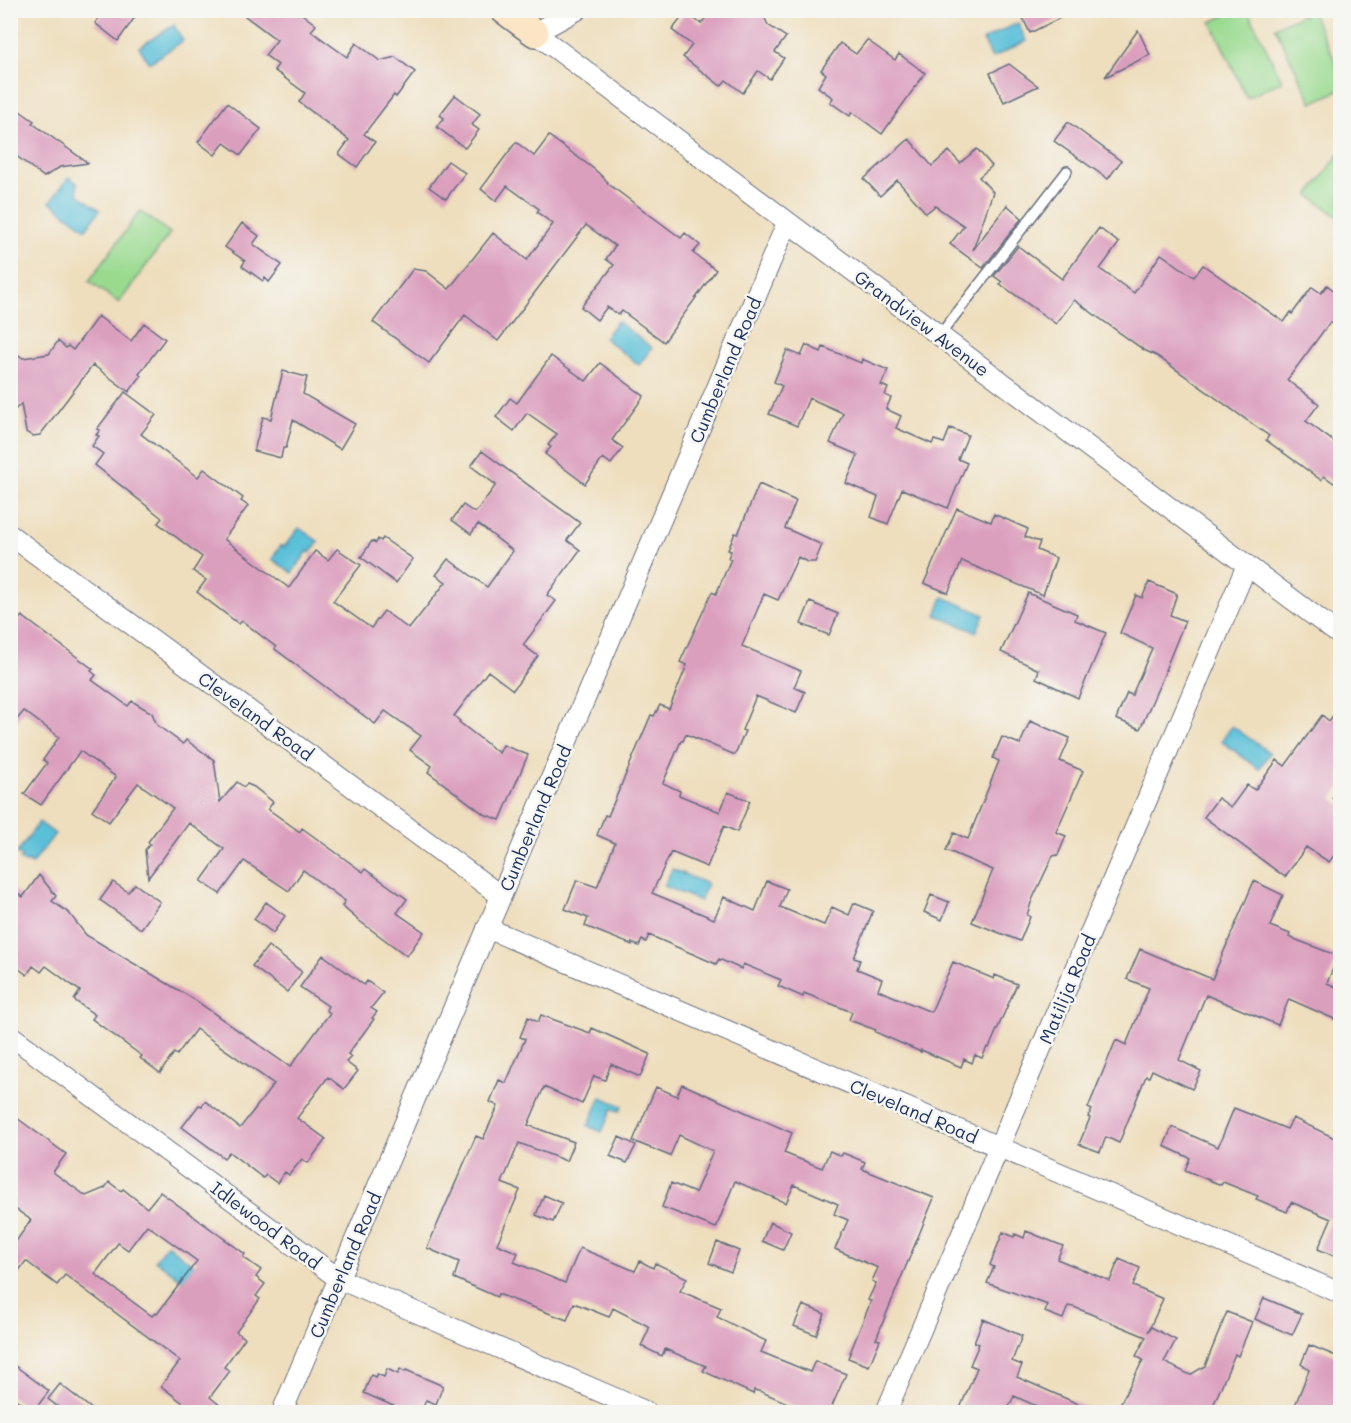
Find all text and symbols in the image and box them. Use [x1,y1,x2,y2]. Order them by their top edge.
street label: Grandview Avenue [850,264,994,382]
street label: Cumberland Road [683,293,767,447]
street label: Cleveland Road [194,666,318,766]
street label: Cumberland Road [493,741,577,895]
street label: Matilija Road [1033,931,1101,1047]
street label: Cleveland Road [846,1073,982,1149]
street label: Idlewood Road [206,1176,326,1274]
street label: Cumberland Road [303,1188,387,1342]

